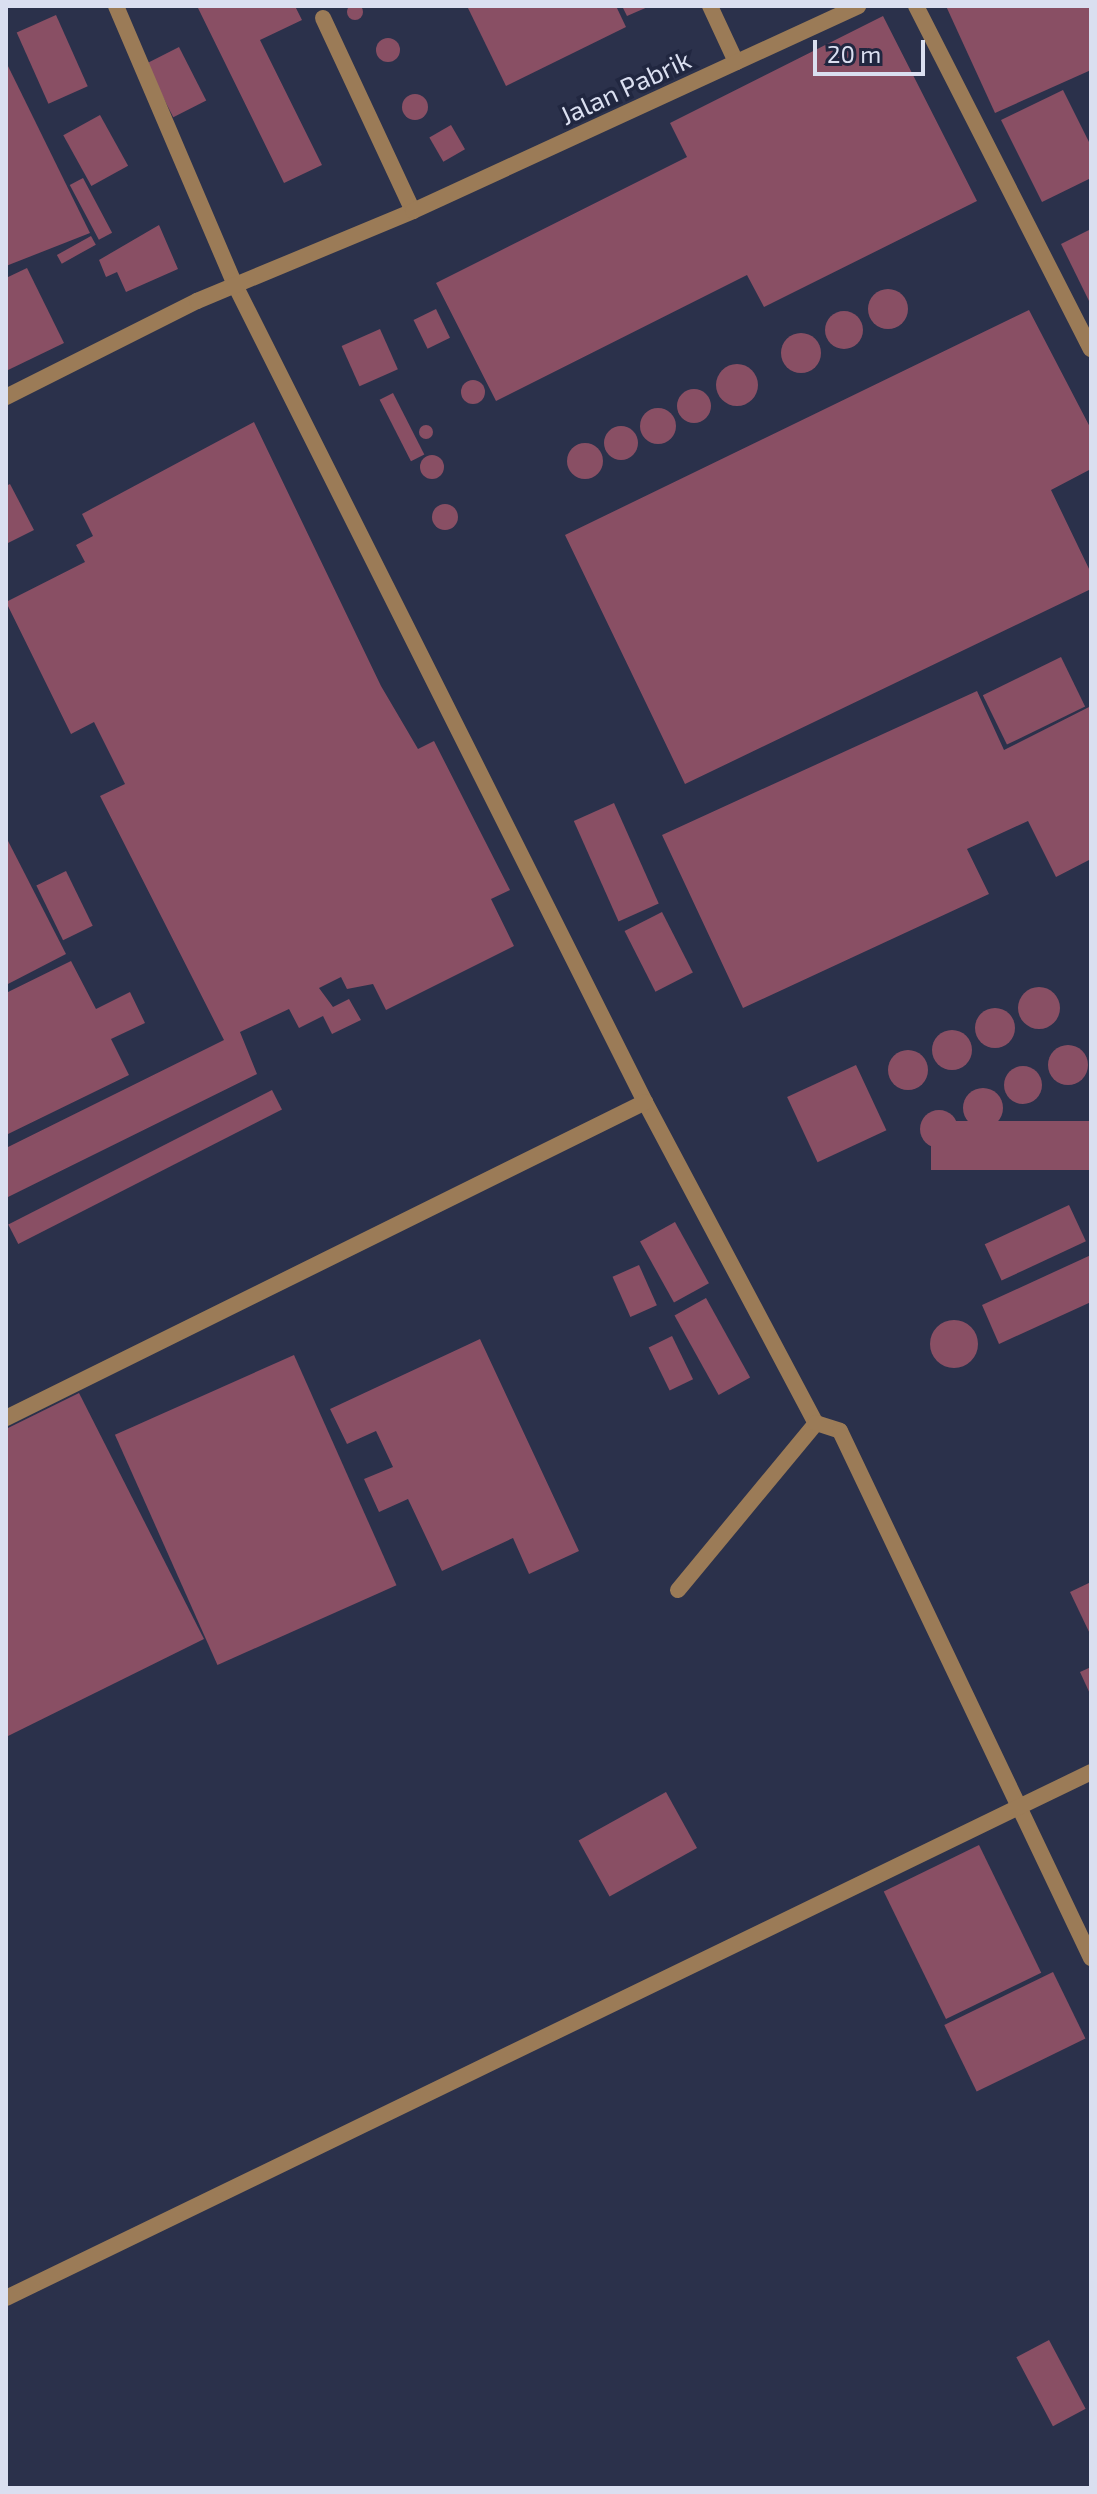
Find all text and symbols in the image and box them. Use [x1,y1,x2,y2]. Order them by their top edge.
scale bar [817,24,929,74]
text: 20 m [827,39,881,68]
street label: Jalan Pabrik [555,43,695,131]

